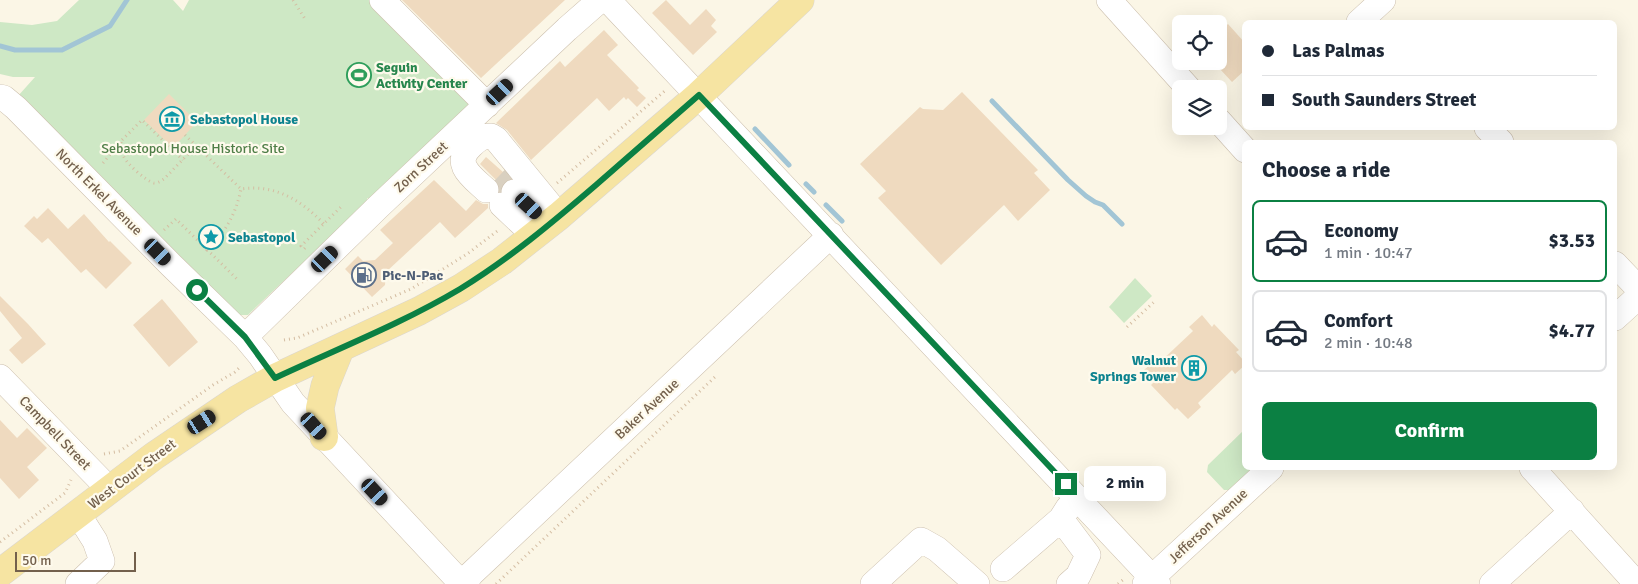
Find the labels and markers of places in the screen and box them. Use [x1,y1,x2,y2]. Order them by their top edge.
place label: Seguin Activity Center [376,59,468,92]
sports icon: Seguin Activity Center [346,62,372,88]
museum icon: Sebastopol House [159,106,185,132]
place label: Sebastopol House [190,111,298,128]
place icon: Sebastopol [198,224,224,250]
place label: Sebastopol [228,229,296,246]
fuel station icon: Pic-N-Pac [351,262,377,288]
place label: Pic-N-Pac [382,267,443,284]
place label: Walnut Springs Tower [1090,352,1177,385]
building icon: Walnut Springs Tower [1181,355,1207,381]

